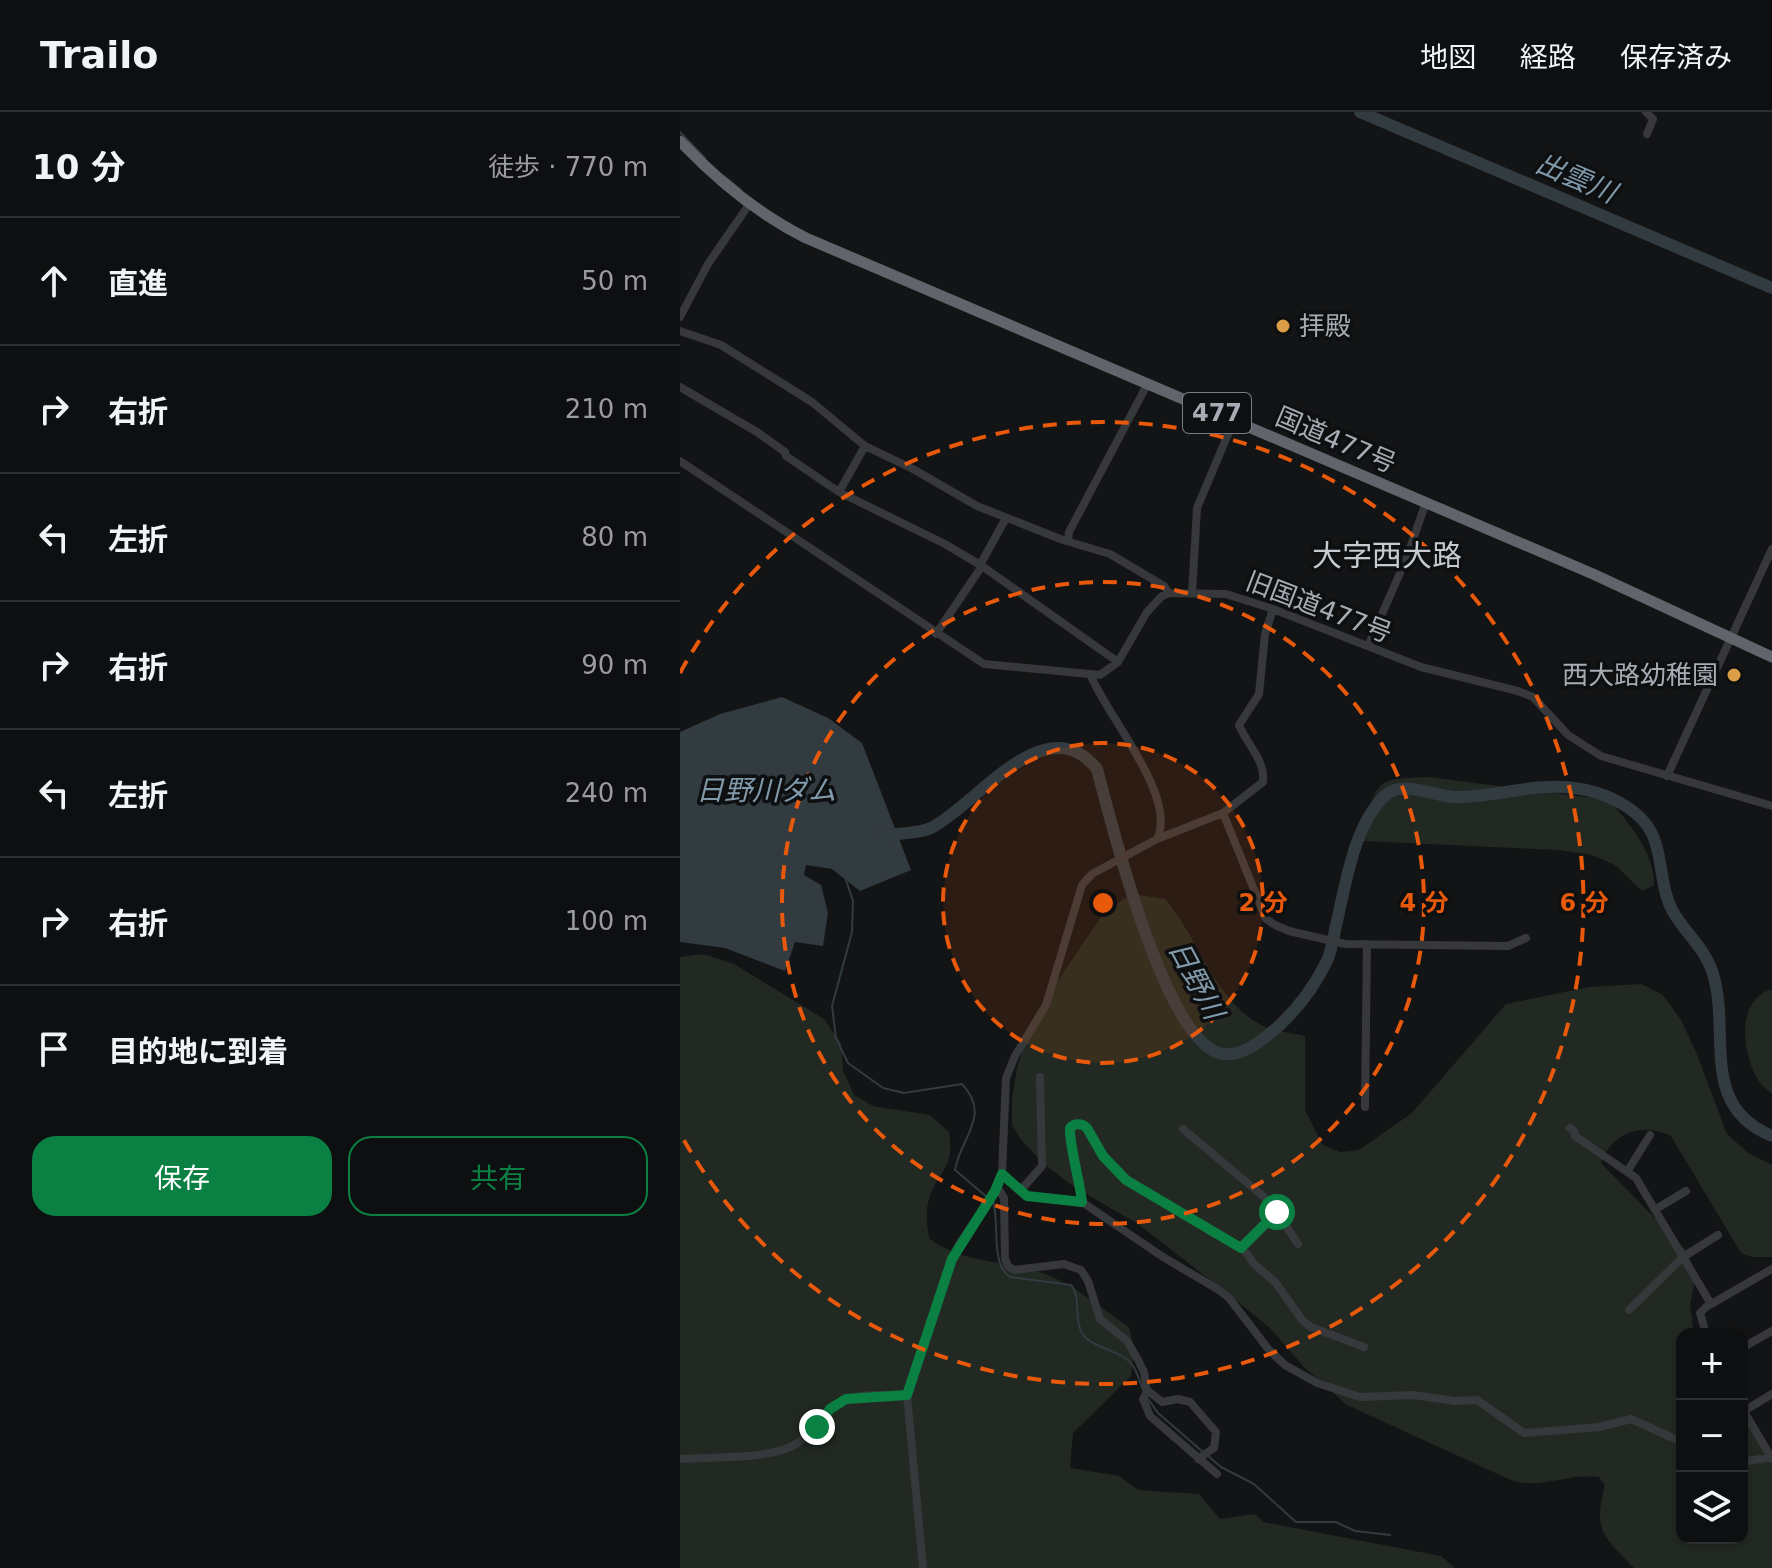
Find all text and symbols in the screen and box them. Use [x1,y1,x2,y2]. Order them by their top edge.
text: Trailo [40,33,158,77]
text: 地図 [1420,41,1476,74]
text: 経路 [1520,41,1576,74]
text: 保存済み [1620,41,1732,74]
water label: 出雲川 [1531,146,1624,211]
text: 10 分 [32,147,125,187]
text: 徒歩 · 770 m [488,152,648,182]
icon: ahead [32,259,76,303]
text: 直進 [108,266,168,301]
text: 50 m [581,266,648,296]
place label: 拝殿 [1299,311,1351,341]
marker: 拝殿 [1274,317,1292,335]
icon: right [32,387,76,431]
road number: 477 [1183,393,1251,433]
text: 右折 [108,394,168,429]
text: 210 m [565,394,648,424]
street label: 国道477号 [1271,401,1401,479]
icon: left [32,515,76,559]
text: 左折 [108,522,168,557]
text: 80 m [581,522,648,552]
district label: 大字西大路 [1312,538,1462,573]
street label: 旧国道477号 [1242,565,1396,649]
icon: right [32,643,76,687]
text: 右折 [108,650,168,685]
text: 90 m [581,650,648,680]
place label: 西大路幼稚園 [1562,660,1718,690]
marker: 西大路幼稚園 [1725,666,1743,684]
icon: left [32,771,76,815]
water label: 日野川ダム [696,774,836,807]
text: 左折 [108,778,168,813]
text: 240 m [565,778,648,808]
centre of rings [1089,889,1117,917]
text: 2 分 [1238,889,1288,917]
text: 4 分 [1399,889,1449,917]
text: 6 分 [1559,889,1609,917]
icon: right [32,899,76,943]
text: 右折 [108,906,168,941]
text: 100 m [565,906,648,936]
water label: 日野川 [1162,935,1232,1027]
icon: arrive [32,1027,76,1071]
text: 目的地に到着 [108,1034,288,1069]
button: 保存 [32,1136,332,1216]
button: 共有 [348,1136,648,1216]
route start [1259,1194,1295,1230]
map controls [1676,1328,1748,1544]
button: + [1676,1328,1748,1400]
button: − [1676,1400,1748,1472]
route end [799,1409,835,1445]
button: layers [1676,1472,1748,1544]

